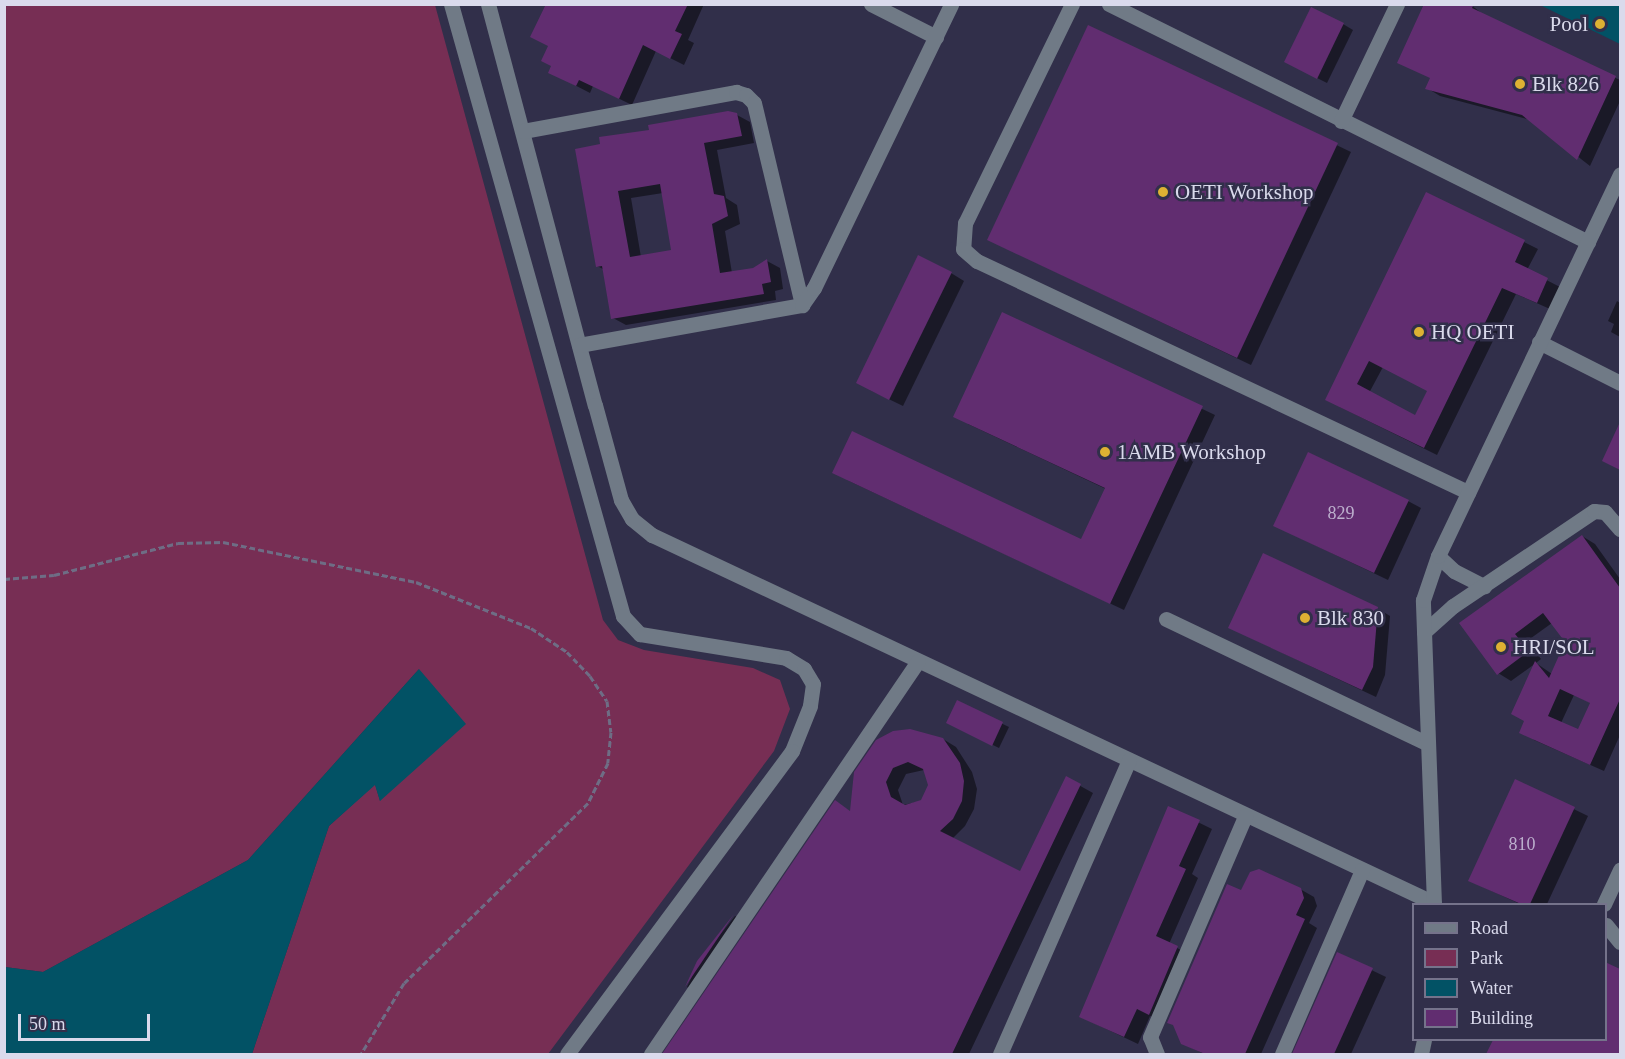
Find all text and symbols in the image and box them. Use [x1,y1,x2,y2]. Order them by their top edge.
place label: Pool [1549,11,1588,37]
marker: Pool [1593,17,1607,31]
place label: Blk 826 [1532,71,1599,97]
marker: Blk 826 [1513,77,1527,91]
place label: OETI Workshop [1175,179,1314,205]
marker: OETI Workshop [1156,185,1170,199]
place label: HQ OETI [1431,319,1514,345]
marker: HQ OETI [1412,325,1426,339]
place label: 1AMB Workshop [1117,439,1266,465]
marker: 1AMB Workshop [1098,445,1112,459]
house number: 829 [1328,502,1354,524]
place label: Blk 830 [1317,605,1384,631]
marker: Blk 830 [1298,611,1312,625]
place label: HRI/SOL [1513,634,1595,660]
marker: HRI/SOL [1494,640,1508,654]
house number: 810 [1508,833,1536,855]
legend [1412,903,1607,1041]
text: Road [1470,918,1508,938]
text: Park [1470,948,1503,968]
text: Water [1470,978,1513,998]
scale bar [21,1002,153,1040]
text: Building [1470,1008,1533,1028]
text: 50 m [29,1014,66,1034]

